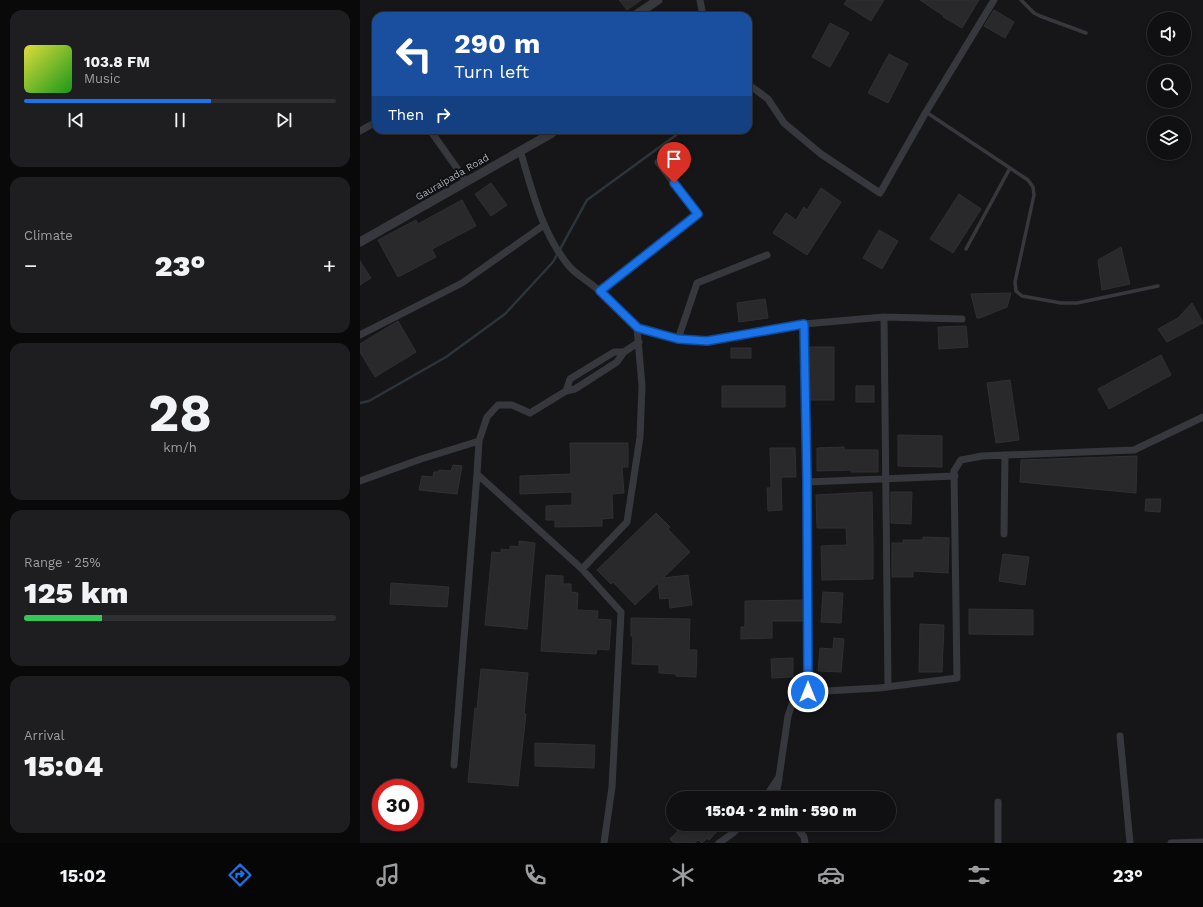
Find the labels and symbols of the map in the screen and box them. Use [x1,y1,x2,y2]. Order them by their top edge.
pin [657,142,691,183]
street label: Gauraipada Road [413,152,491,202]
position arrow [787,671,829,713]
speed limit sign: 30 [372,779,424,831]

